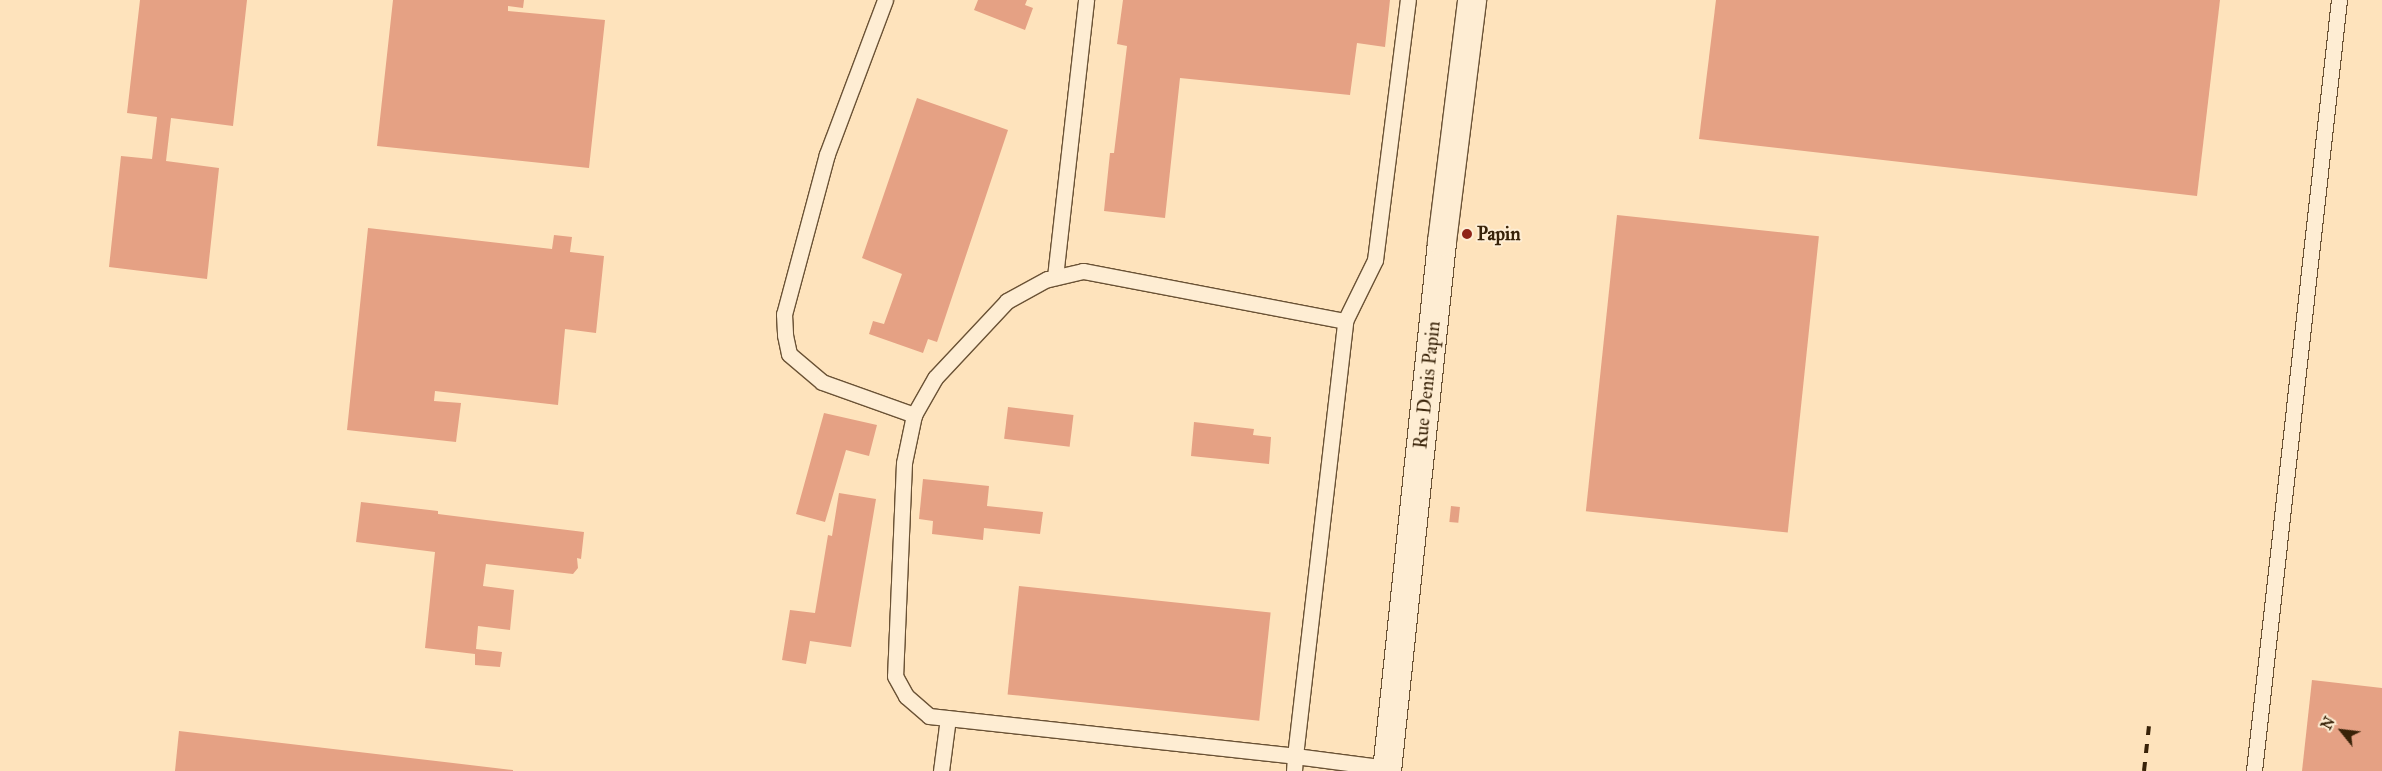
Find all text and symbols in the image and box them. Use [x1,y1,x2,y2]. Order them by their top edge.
place label: Papin [1477,223,1521,245]
marker: Papin [1461,228,1473,240]
street label: Rue Denis Papin [1409,320,1445,450]
north arrow [2317,706,2367,756]
text: N [2318,714,2339,733]

